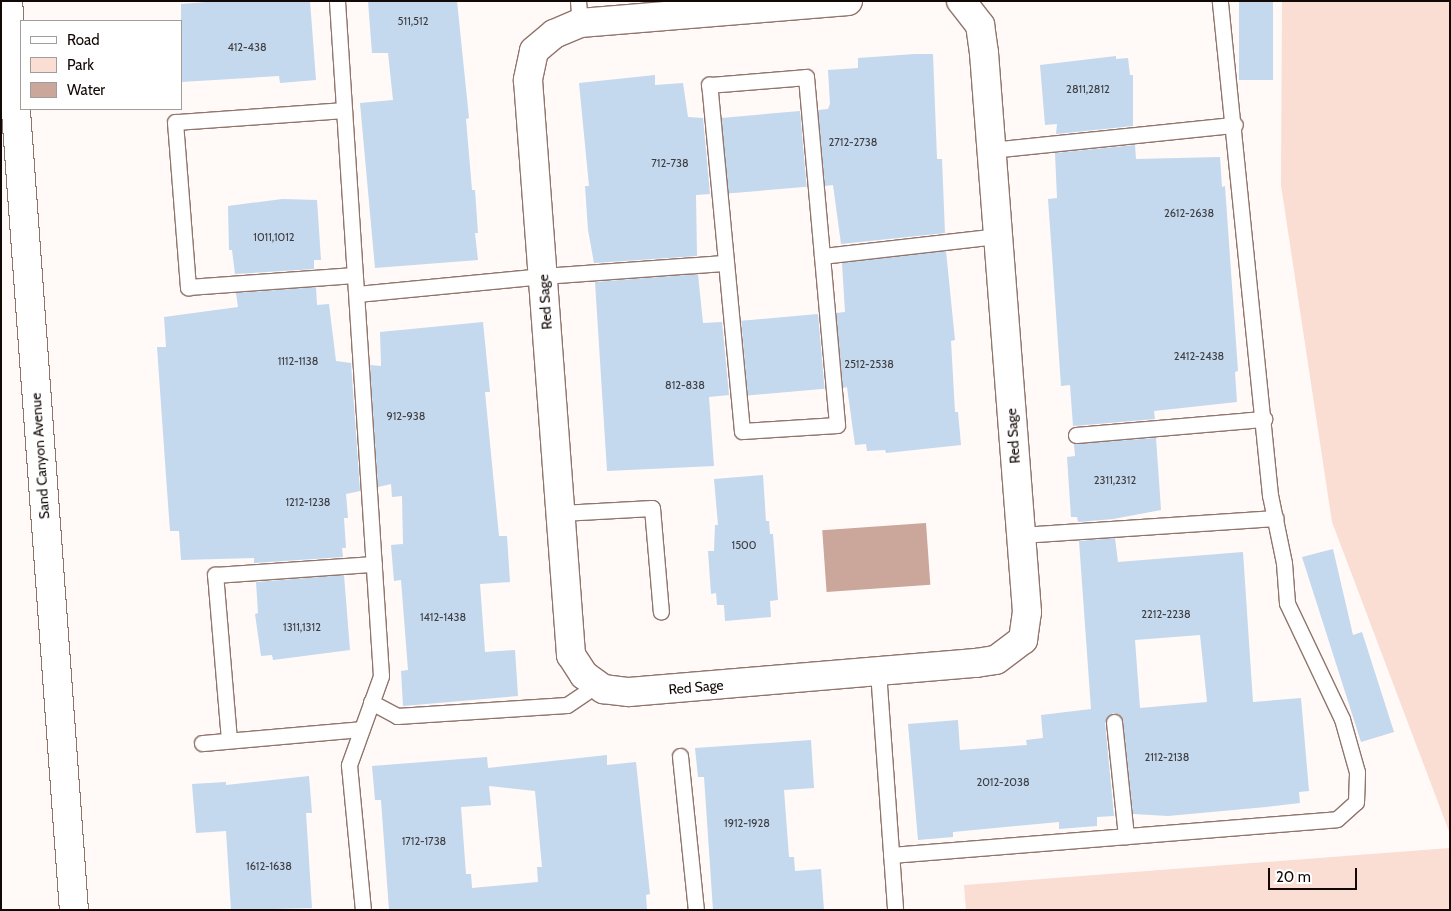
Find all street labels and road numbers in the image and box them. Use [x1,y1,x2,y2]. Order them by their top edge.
street label: Red Sage [535,274,555,330]
street label: Sand Canyon Avenue [27,392,53,520]
street label: Red Sage [1003,408,1023,464]
street label: Red Sage [668,676,724,698]

